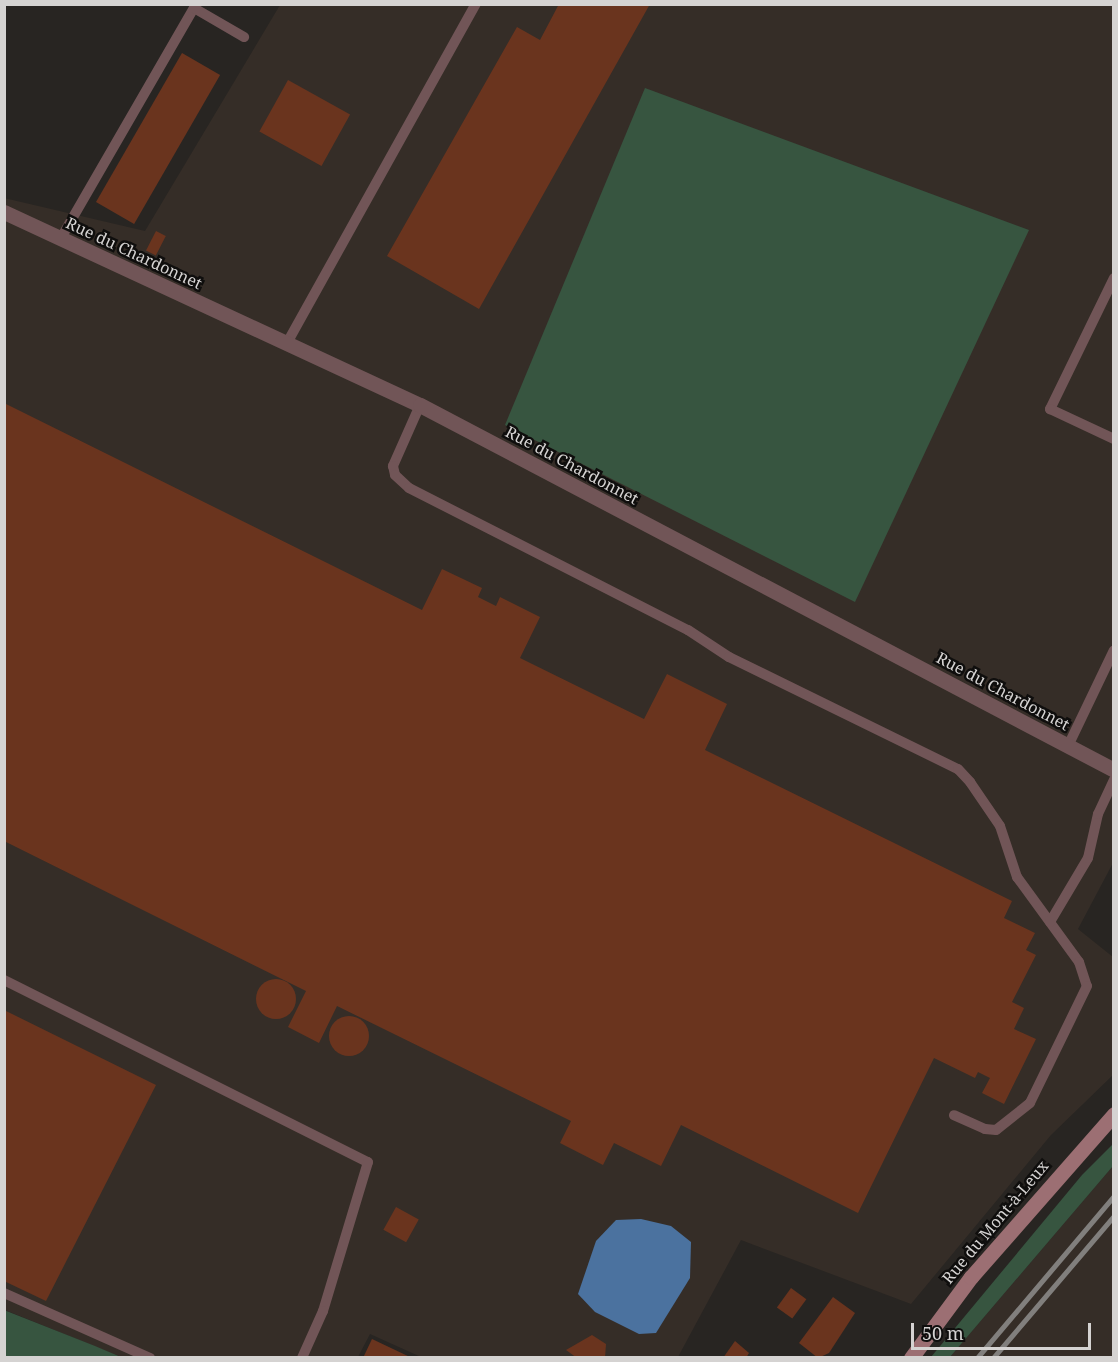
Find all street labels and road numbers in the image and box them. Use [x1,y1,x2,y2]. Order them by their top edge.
street label: Rue du Chardonnet [63,213,205,293]
street label: Rue du Chardonnet [502,422,642,508]
street label: Rue du Chardonnet [933,648,1073,734]
street label: Rue du Mont-à-Leux [938,1157,1052,1287]

